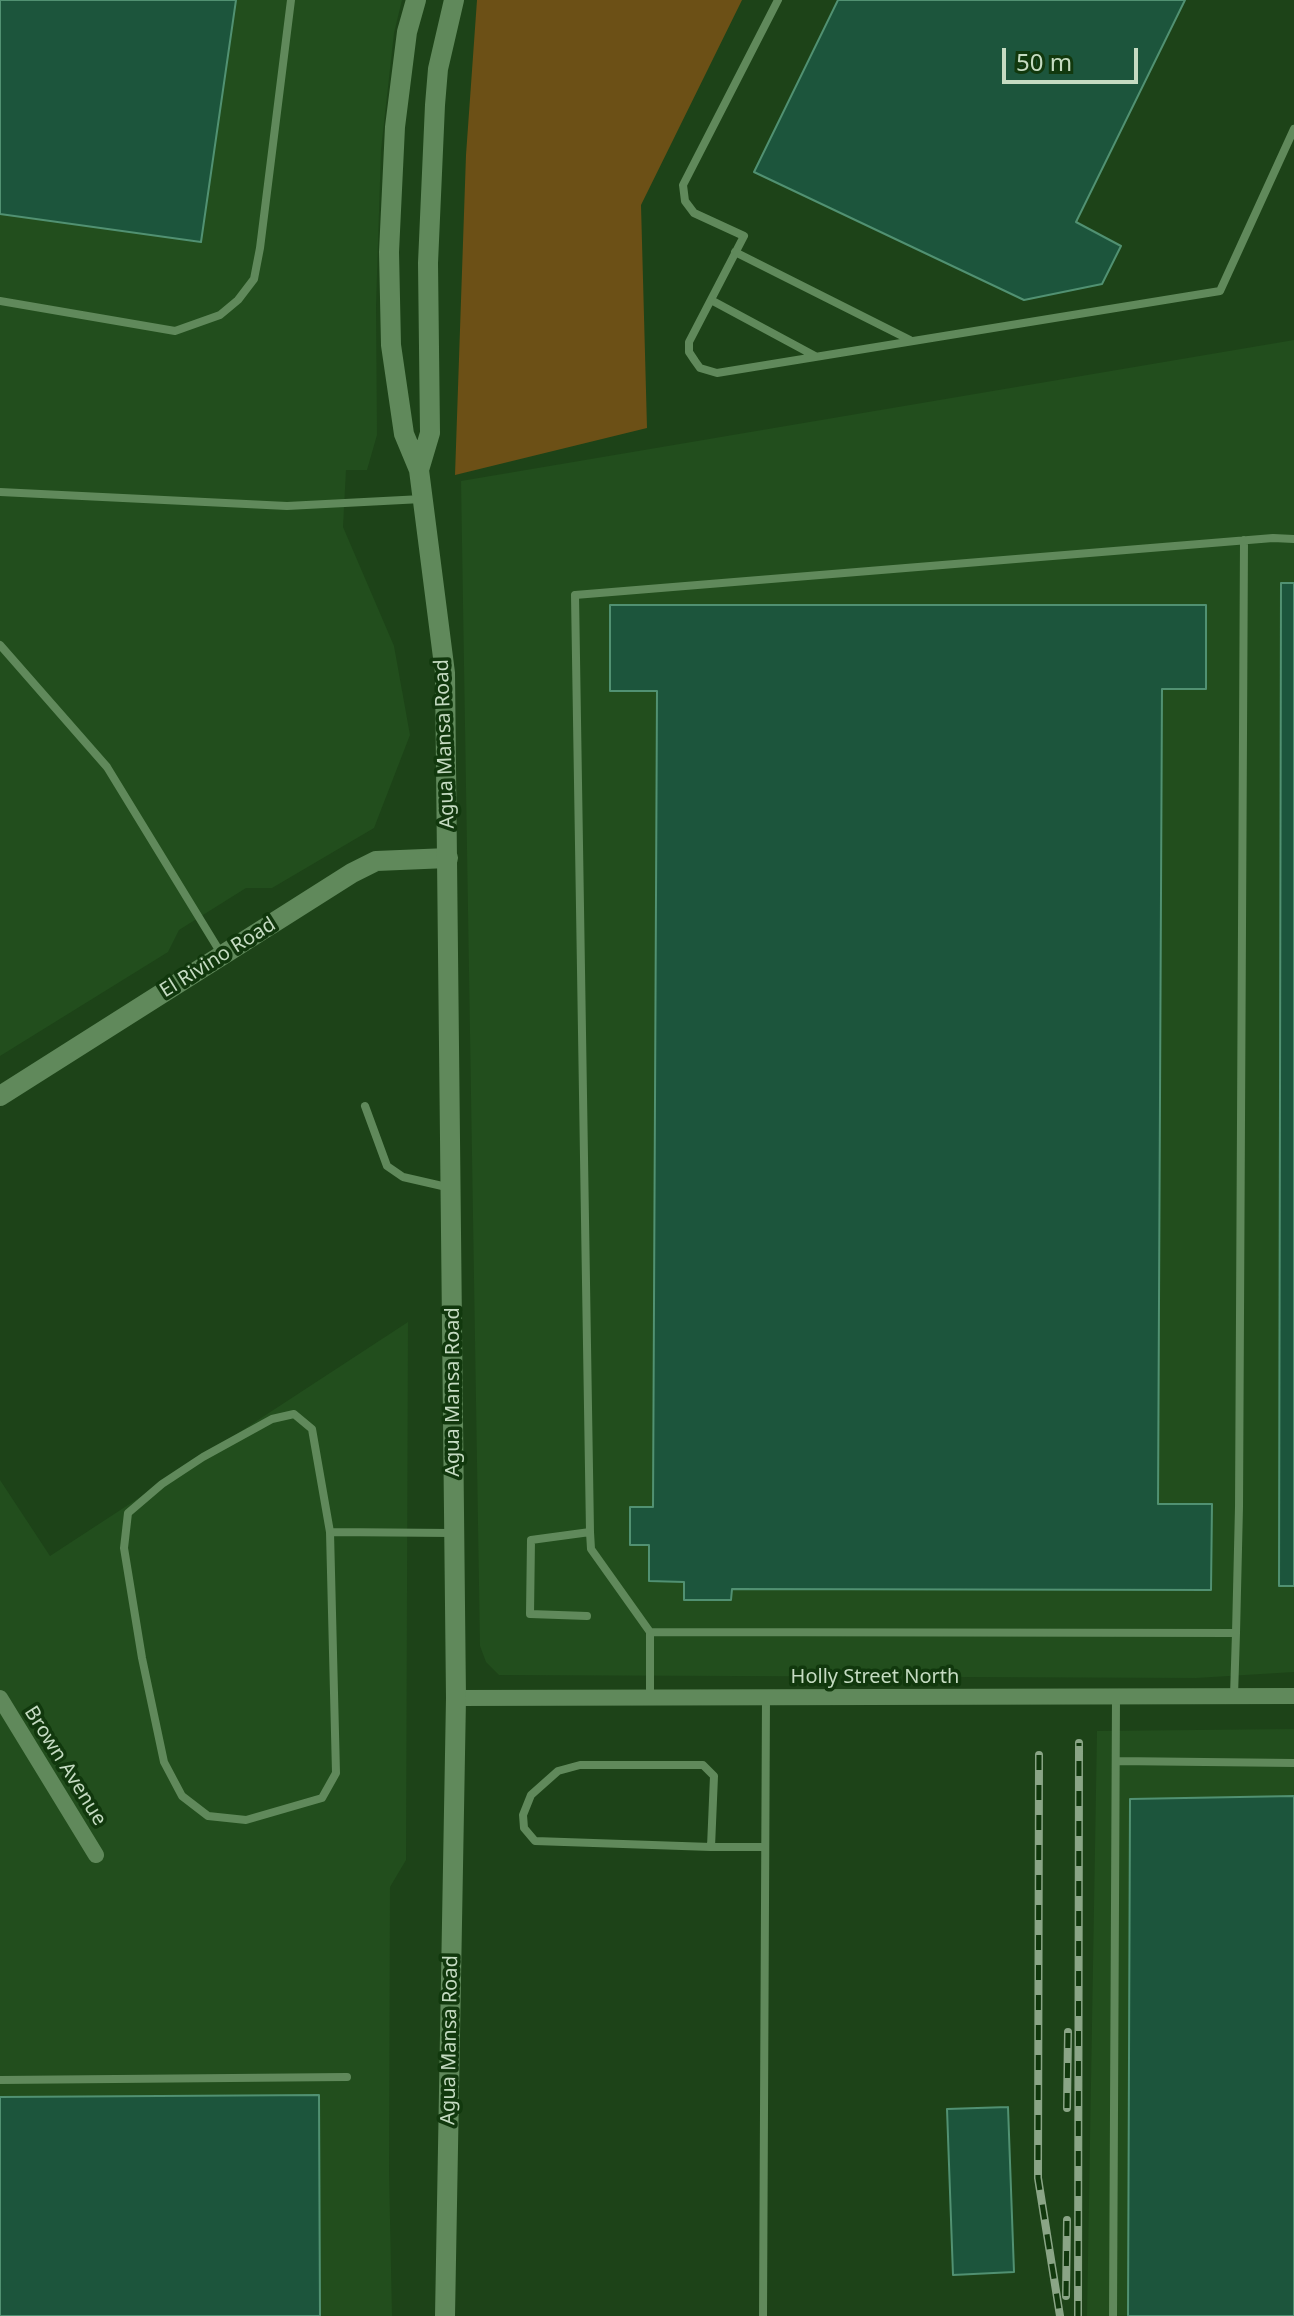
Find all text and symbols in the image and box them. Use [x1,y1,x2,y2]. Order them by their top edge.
scale bar [1006,32,1142,82]
text: 50 m [1016,45,1072,78]
street label: Agua Mansa Road [430,659,460,829]
street label: El Rivino Road [156,913,280,1003]
street label: Agua Mansa Road [441,1307,465,1477]
street label: Holly Street North [791,1665,959,1689]
street label: Brown Avenue [19,1702,111,1830]
street label: Agua Mansa Road [437,1955,463,2125]

